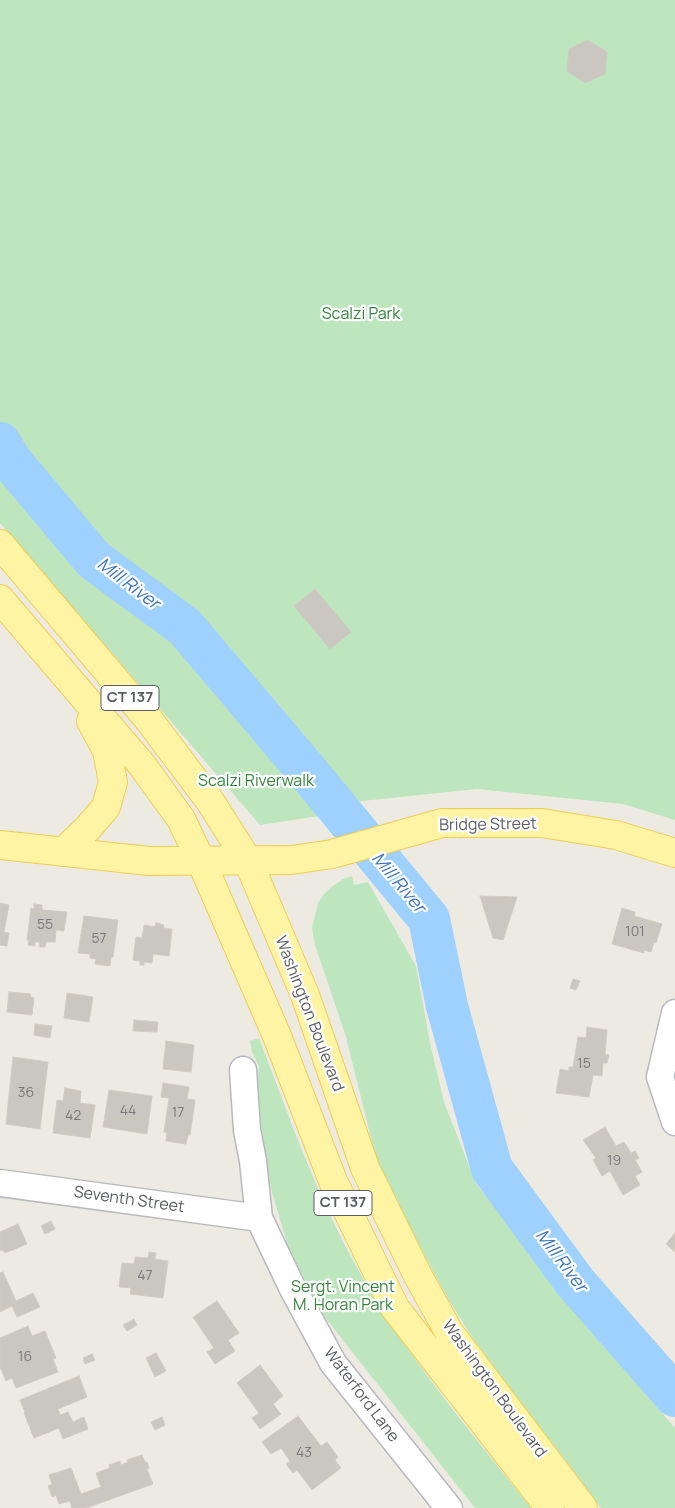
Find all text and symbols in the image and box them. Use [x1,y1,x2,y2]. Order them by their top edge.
park label: Scalzi Park [322,305,400,325]
water label: Mill River [92,554,164,614]
road number: CT 137 [101,686,159,710]
park label: Scalzi Riverwalk [198,772,314,792]
street label: Bridge Street [439,815,537,835]
water label: Mill River [366,848,430,918]
house number: 55 [37,917,53,933]
house number: 101 [625,924,645,940]
house number: 57 [91,931,107,947]
street label: Washington Boulevard [270,933,348,1095]
house number: 15 [577,1056,591,1072]
house number: 36 [18,1085,34,1101]
house number: 44 [120,1103,136,1119]
house number: 17 [172,1105,184,1121]
house number: 42 [65,1108,81,1124]
house number: 19 [607,1153,621,1169]
street label: Seventh Street [72,1183,186,1217]
road number: CT 137 [314,1190,372,1216]
water label: Mill River [531,1225,591,1297]
house number: 47 [137,1268,153,1284]
park label: Sergt. Vincent M. Horan Park [291,1278,395,1316]
street label: Washington Boulevard [438,1317,550,1461]
street label: Waterford Lane [319,1344,403,1446]
house number: 16 [18,1349,32,1365]
house number: 43 [296,1445,312,1461]

